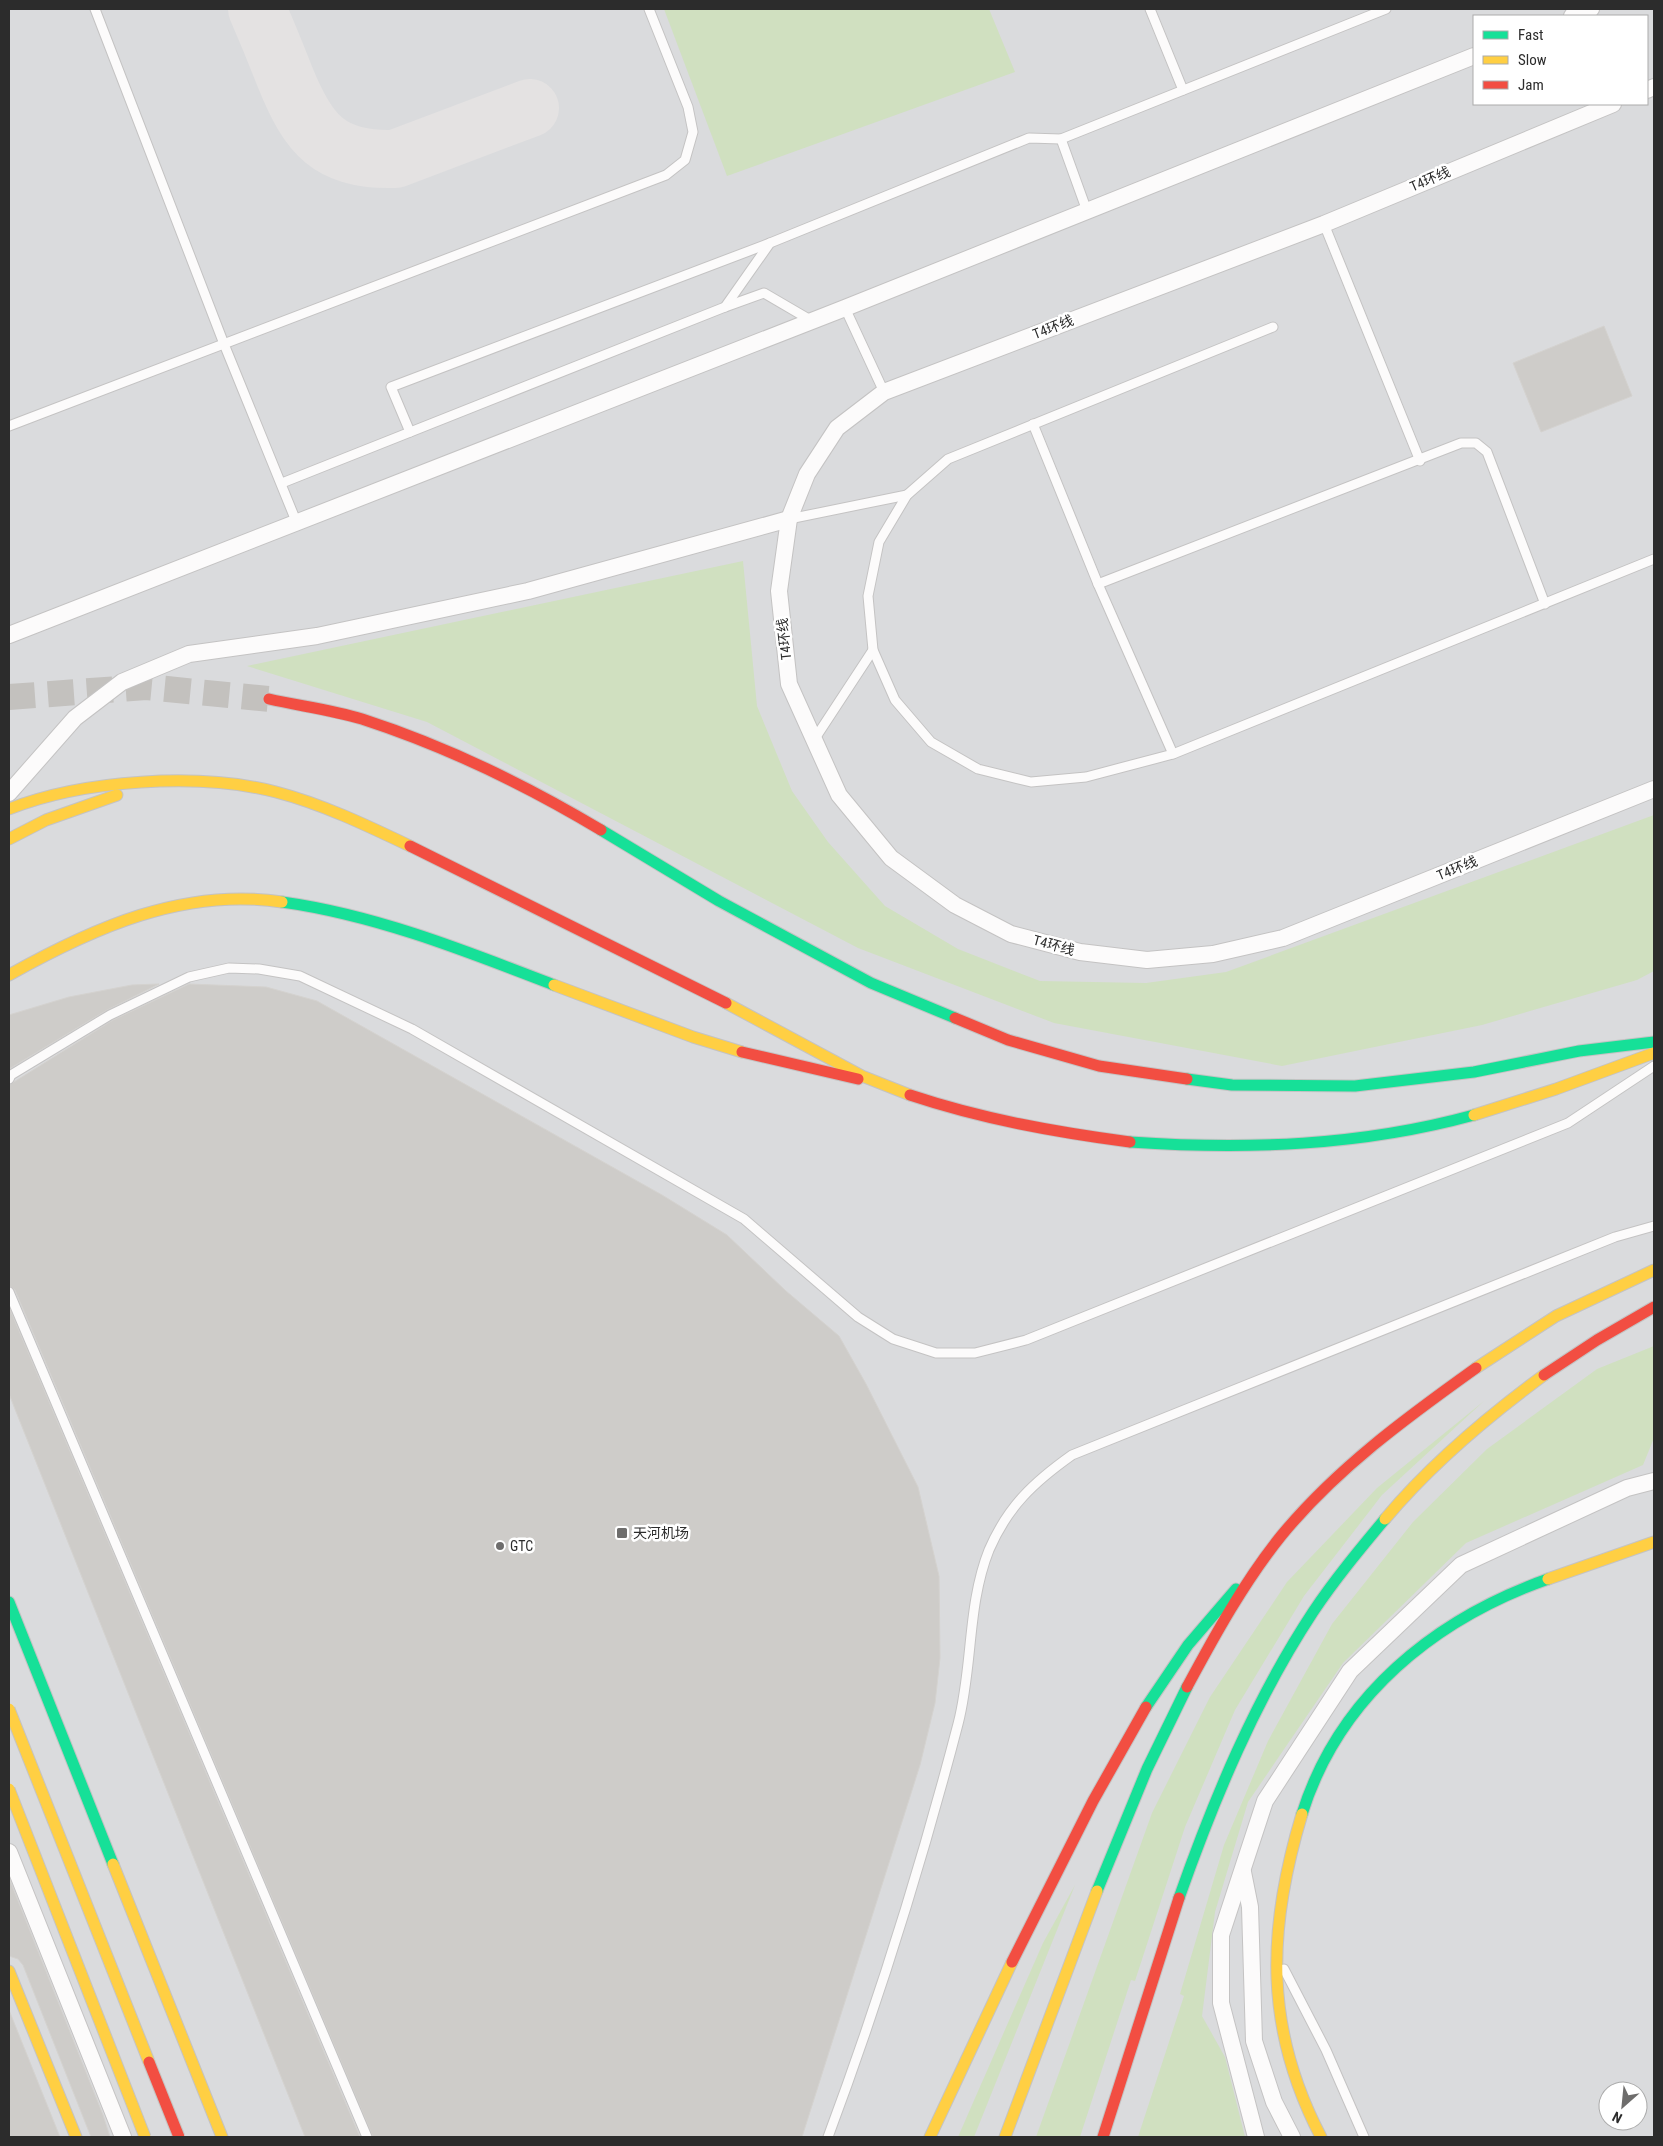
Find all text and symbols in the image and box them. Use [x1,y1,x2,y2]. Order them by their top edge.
legend [1473,15,1648,105]
text: Fast [1518,26,1543,44]
text: Slow [1518,51,1547,69]
text: Jam [1518,76,1544,94]
street label: T4环线 [1407,163,1453,195]
street label: T4环线 [1030,312,1076,342]
street label: T4环线 [774,617,794,661]
street label: T4环线 [1434,853,1480,883]
street label: T4环线 [1032,932,1076,958]
place label: 天河机场 [633,1525,689,1541]
marker: 天河机场 [615,1526,629,1540]
place label: GTC [510,1538,533,1554]
marker: GTC [494,1540,506,1552]
north arrow [1598,2081,1648,2131]
text: N [1610,2109,1625,2127]

